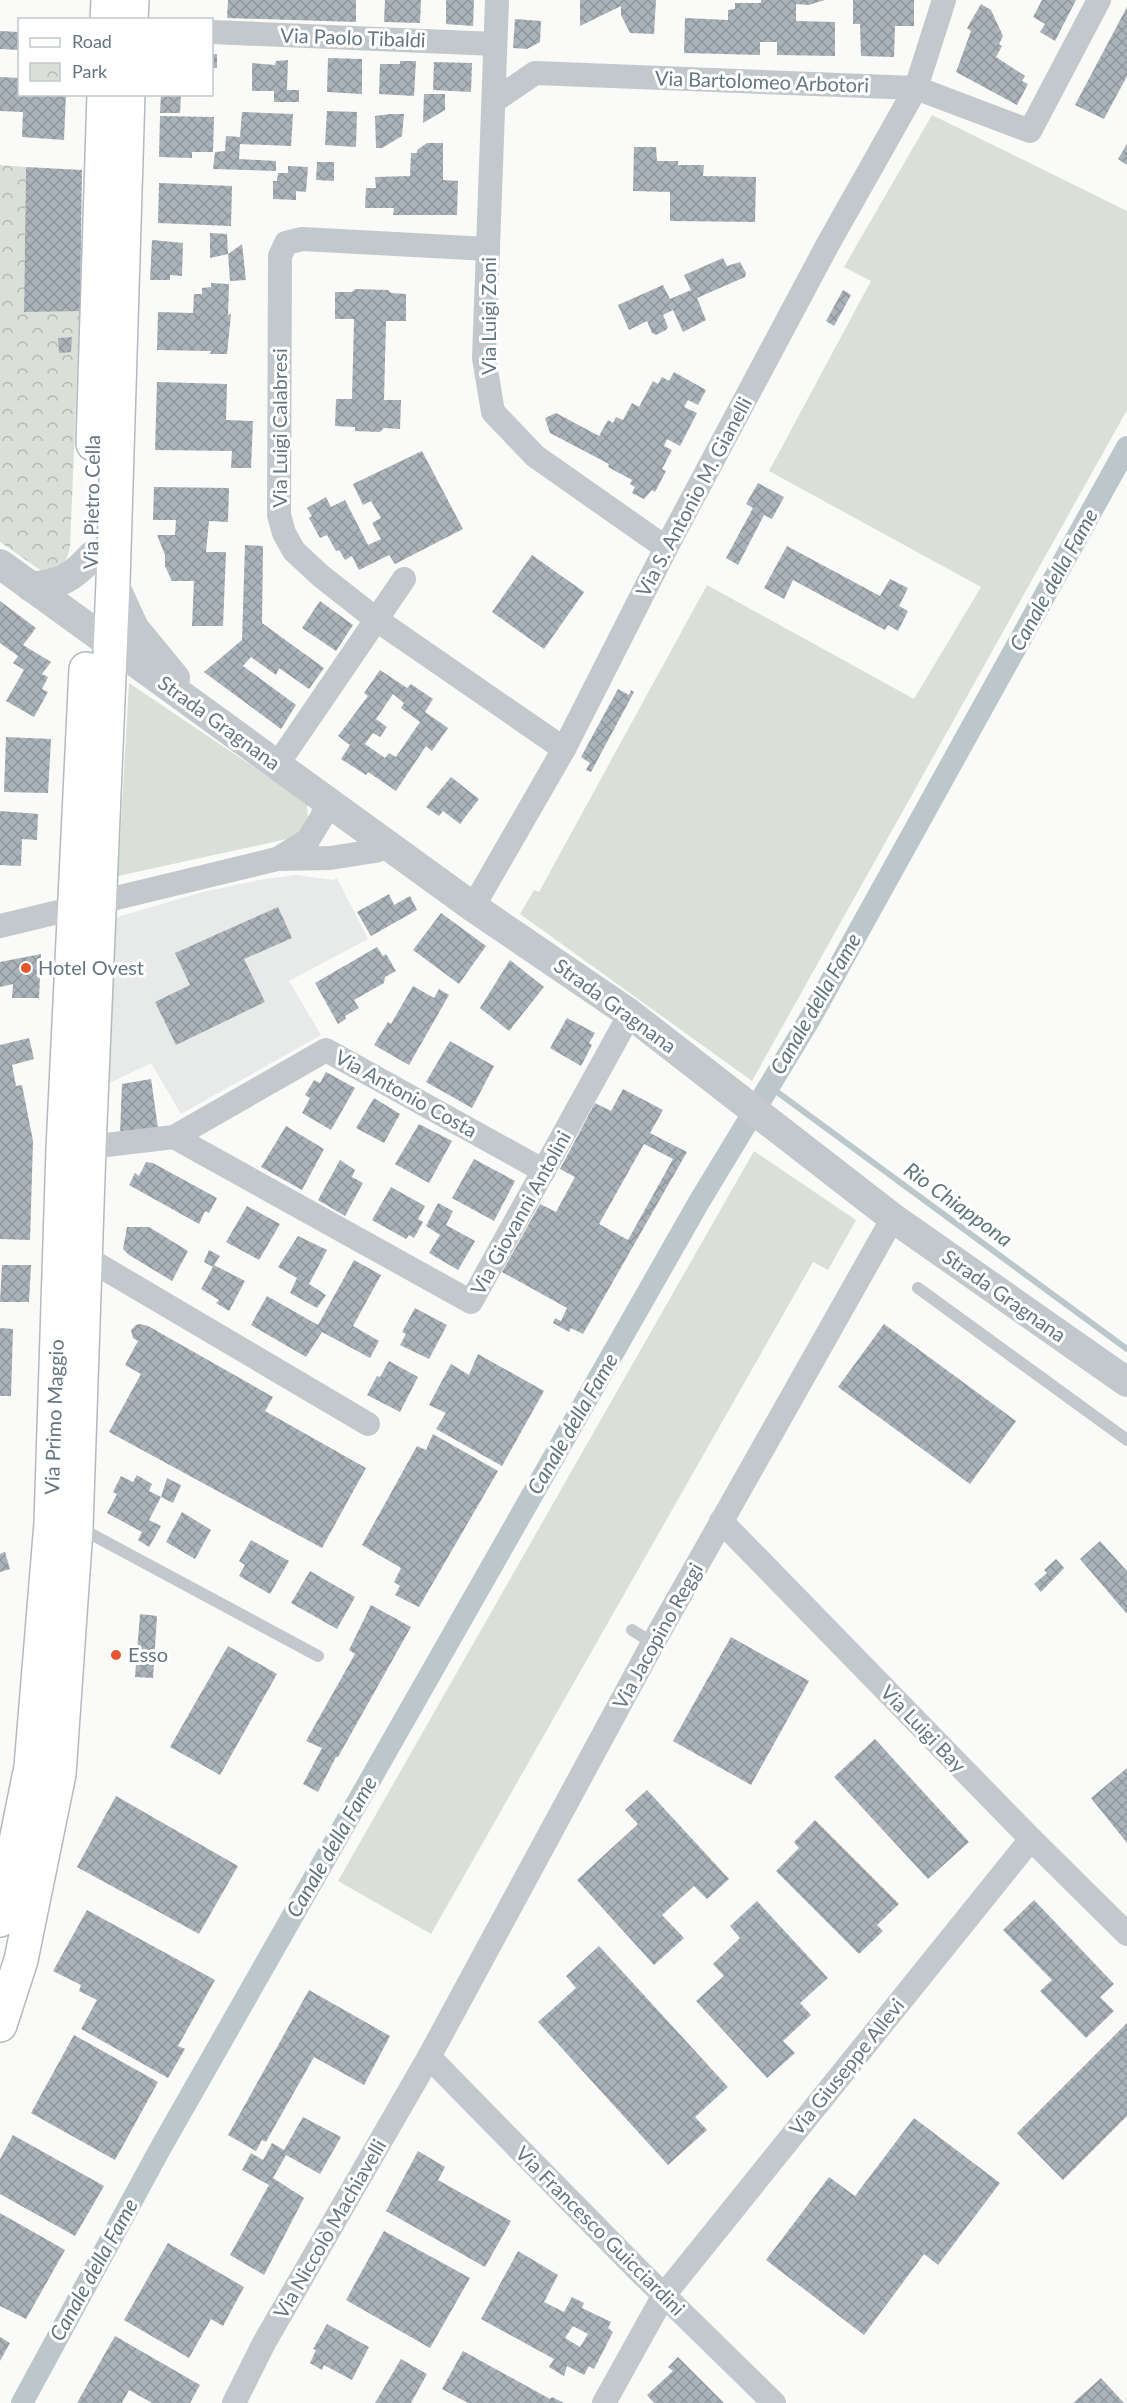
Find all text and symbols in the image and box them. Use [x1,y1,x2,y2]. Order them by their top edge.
legend [18,18,213,96]
street label: Via Paolo Tibaldi [280,22,426,52]
text: Road [72,30,112,52]
text: Park [72,60,108,82]
street label: Via Bartolomeo Arbotori [654,65,870,97]
street label: Via Luigi Zoni [476,257,500,375]
street label: Via Luigi Calabresi [267,348,291,508]
street label: Via S. Antonio M. Gianelli [630,393,756,600]
street label: Via Pietro Cella [78,435,104,569]
water label: Canale della Fame [1003,504,1102,655]
street label: Strada Gragnana [154,670,285,775]
water label: Canale della Fame [764,928,865,1078]
street label: Strada Gragnana [550,953,681,1058]
place label: Hotel Ovest [38,955,144,979]
marker: Hotel Ovest [19,961,33,975]
street label: Via Antonio Costa [331,1044,482,1142]
street label: Via Giovanni Antolini [465,1126,575,1299]
water label: Rio Chiappona [900,1156,1018,1251]
street label: Strada Gragnana [938,1244,1071,1347]
street label: Via Primo Maggio [39,1339,68,1495]
water label: Canale della Fame [521,1348,622,1498]
street label: Via Jacopino Reggi [607,1558,707,1713]
place label: Esso [128,1642,168,1666]
marker: Esso [109,1648,123,1662]
street label: Via Luigi Bay [876,1680,972,1777]
water label: Canale della Fame [280,1771,381,1921]
street label: Via Giuseppe Allevi [784,1993,909,2140]
street label: Via Niccolò Machiavelli [268,2135,390,2322]
street label: Via Francesco Guicciardini [511,2141,690,2320]
water label: Canale della Fame [43,2194,142,2345]

